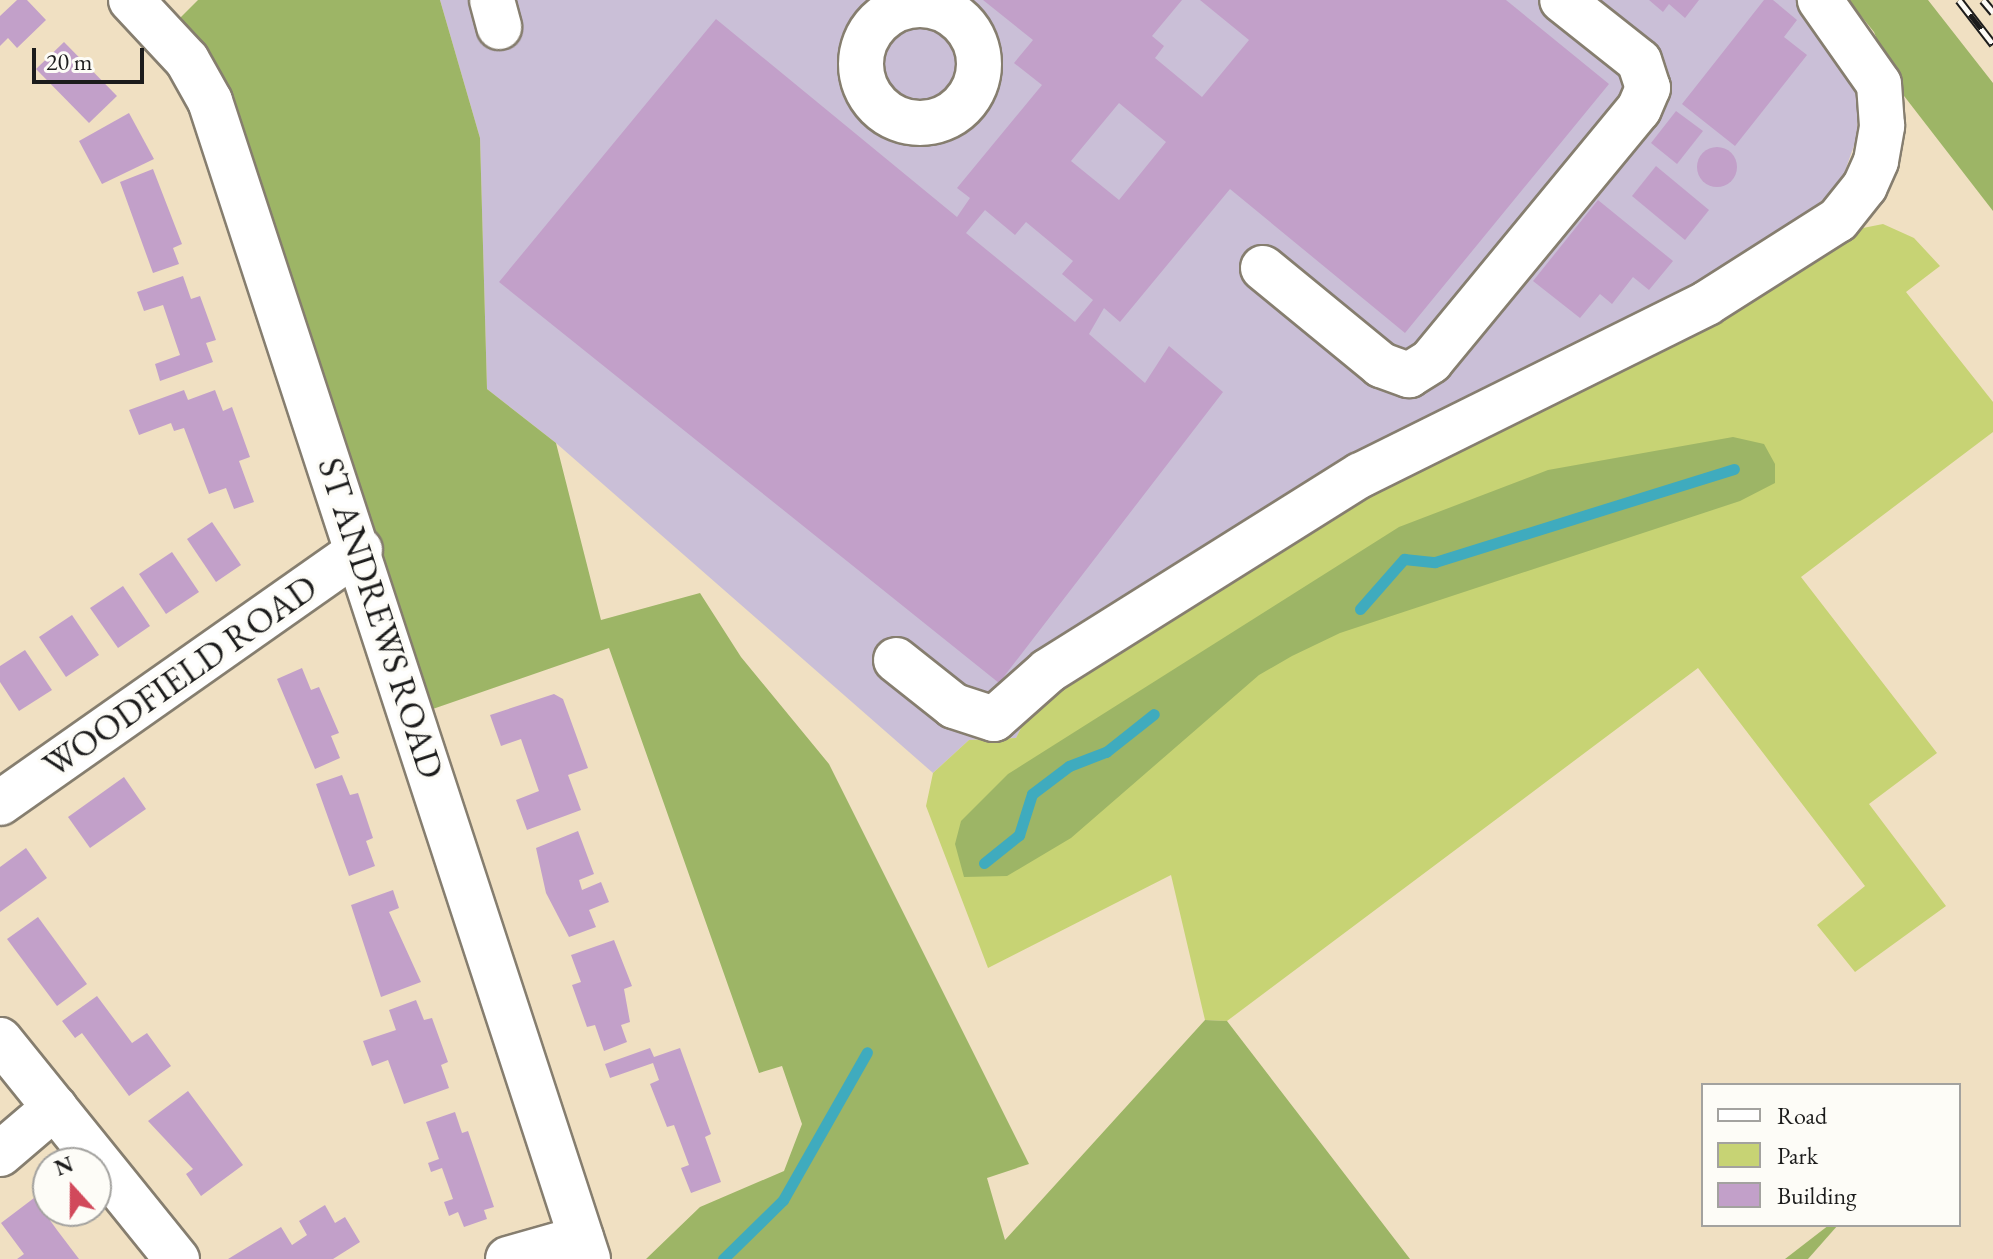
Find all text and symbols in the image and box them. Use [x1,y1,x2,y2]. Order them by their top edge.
scale bar [36,32,148,82]
text: 20 m [46,46,93,77]
street label: ST ANDREWS ROAD [309,452,453,784]
street label: WOODFIELD ROAD [35,565,325,787]
legend [1701,1083,1961,1227]
text: Road [1777,1100,1827,1131]
text: Park [1777,1140,1818,1171]
north arrow [32,1147,112,1227]
text: N [50,1149,77,1183]
text: Building [1777,1180,1857,1211]

